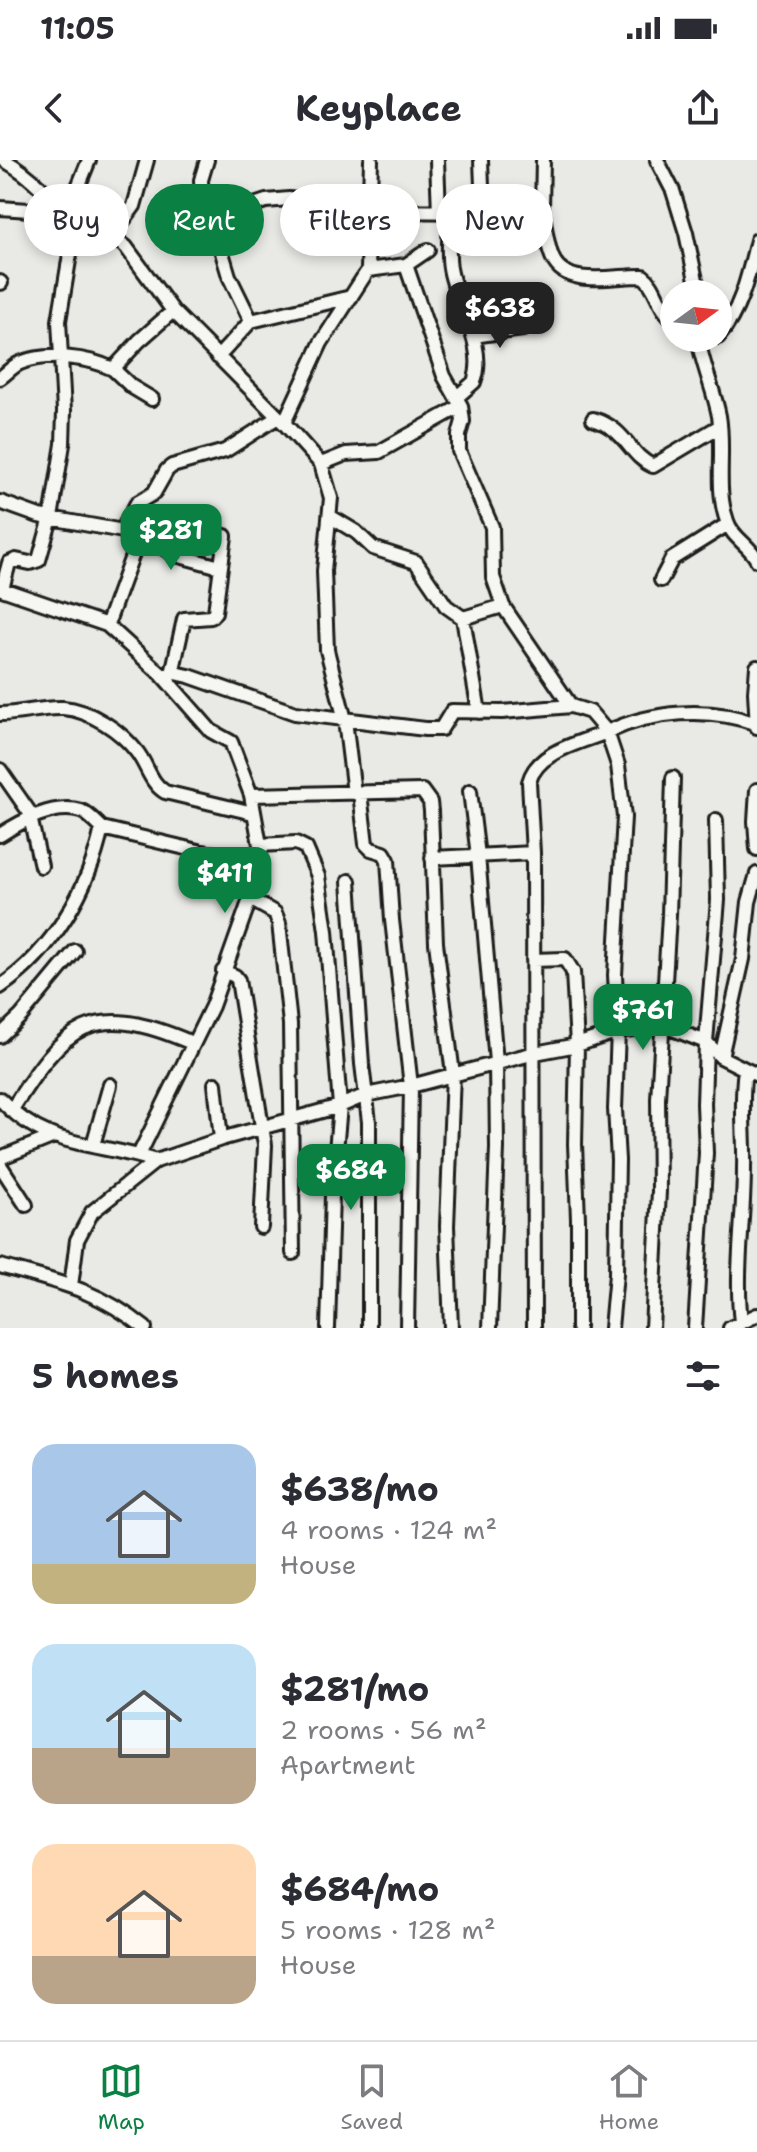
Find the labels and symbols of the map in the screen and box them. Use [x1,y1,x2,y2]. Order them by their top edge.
north arrow [660,280,732,352]
pin: $638 [453,282,547,350]
pin: $281 [124,504,218,572]
pin: $411 [178,847,272,915]
pin: $761 [596,984,690,1052]
pin: $684 [304,1144,398,1212]

